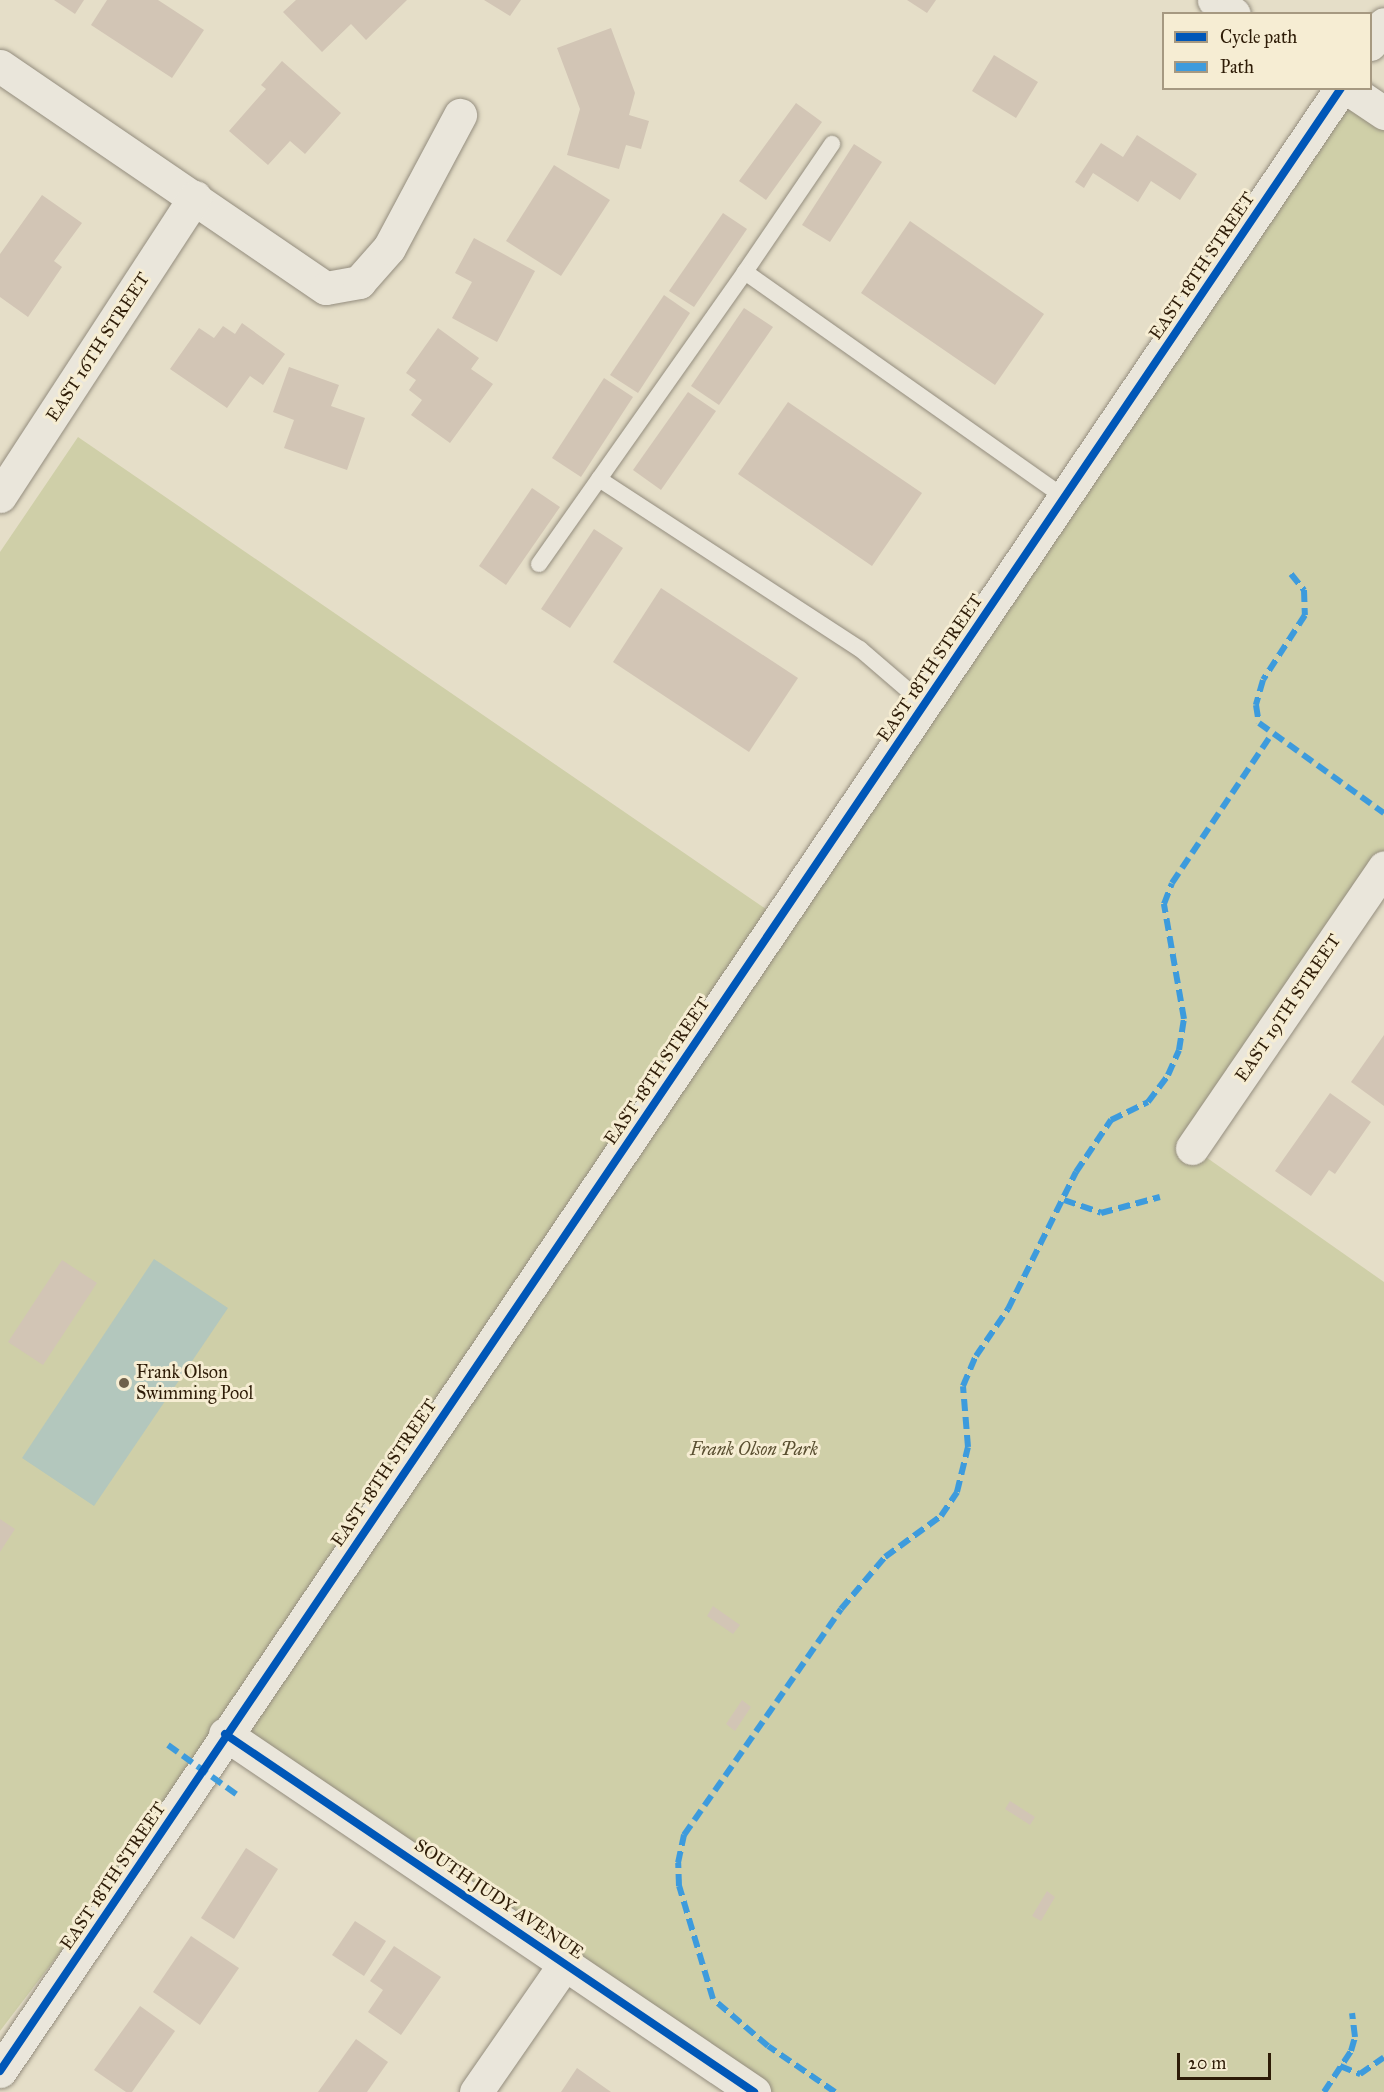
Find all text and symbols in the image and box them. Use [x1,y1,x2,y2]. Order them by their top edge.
legend [1162,12,1372,90]
text: Cycle path [1220,26,1297,48]
text: Path [1220,56,1254,78]
street label: EAST 18TH STREET [1145,188,1259,344]
street label: EAST 16TH STREET [42,269,154,425]
street label: EAST 18TH STREET [873,590,987,746]
street label: EAST 19TH STREET [1231,930,1345,1086]
street label: EAST 18TH STREET [600,993,714,1149]
place label: Frank Olson Swimming Pool [136,1362,253,1404]
marker: Frank Olson Swimming Pool [117,1376,131,1390]
street label: EAST 18TH STREET [327,1395,441,1551]
park label: Frank Olson Park [690,1438,818,1460]
street label: EAST 18TH STREET [56,1798,170,1954]
street label: SOUTH JUDY AVENUE [410,1834,588,1964]
scale bar [1180,2041,1274,2079]
text: 20 m [1188,2052,1226,2074]

